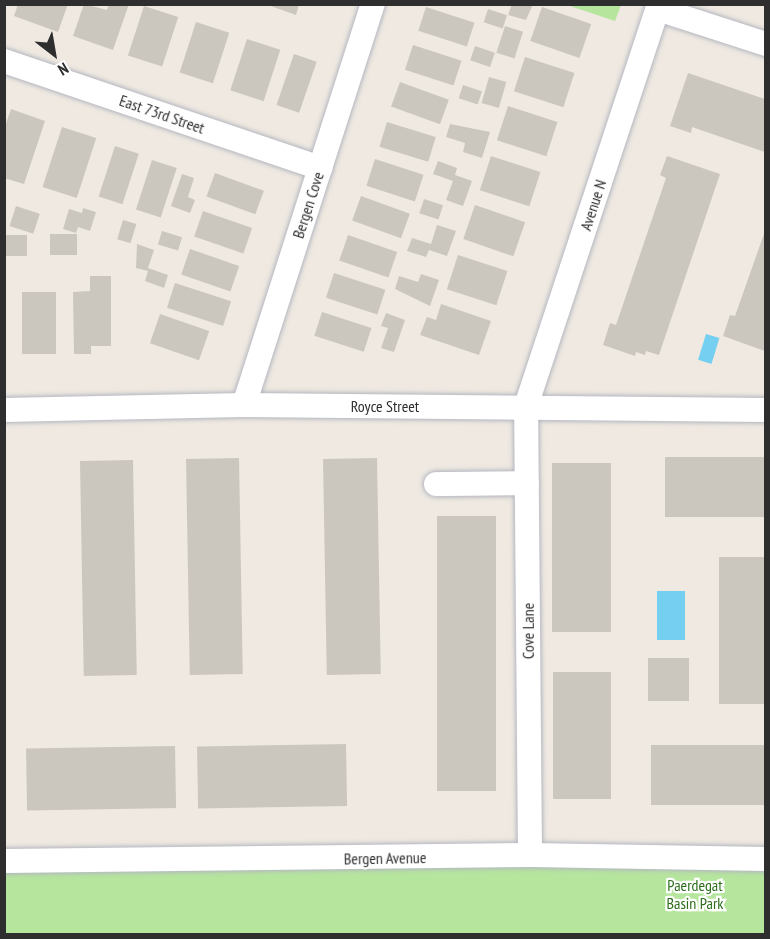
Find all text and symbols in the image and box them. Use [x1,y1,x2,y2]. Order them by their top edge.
north arrow [24,24,84,84]
text: N [54,59,72,80]
street label: East 73rd Street [117,90,207,138]
street label: Bergen Cove [288,169,328,241]
street label: Avenue N [576,177,610,233]
street label: Royce Street [351,396,419,416]
street label: Cove Lane [518,603,538,659]
street label: Bergen Avenue [343,848,427,868]
park label: Paerdegat Basin Park [666,875,724,913]

